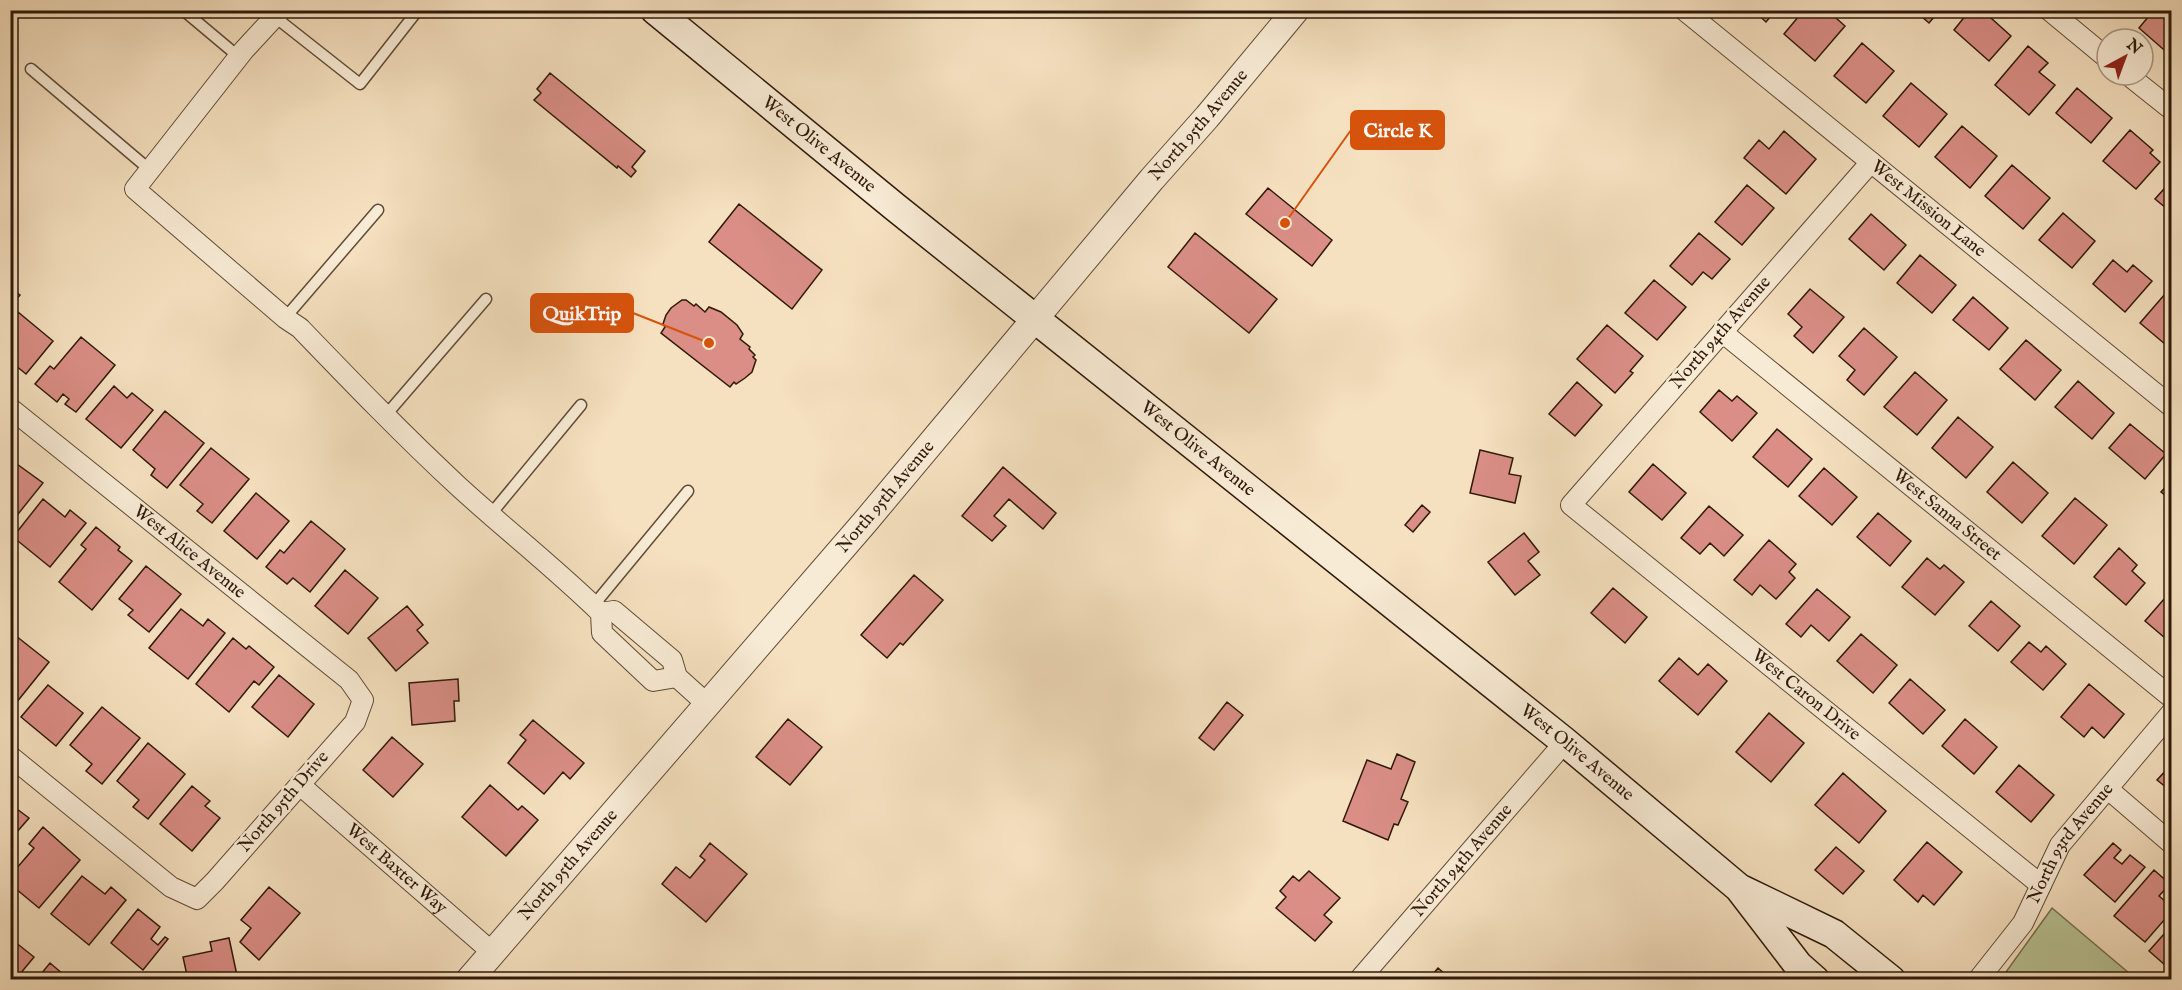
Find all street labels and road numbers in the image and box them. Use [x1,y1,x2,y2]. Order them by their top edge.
street label: North 95th Avenue [1144,65,1253,186]
street label: West Olive Avenue [757,91,881,198]
street label: West Mission Lane [1866,155,1991,262]
street label: North 94th Avenue [1666,272,1776,394]
street label: West Olive Avenue [1136,396,1260,502]
street label: North 95th Avenue [832,436,940,558]
street label: West Sanna Street [1888,464,2006,566]
street label: West Alice Avenue [128,500,250,604]
street label: West Caron Drive [1747,644,1865,746]
street label: West Olive Avenue [1515,699,1639,806]
street label: North 95th Drive [234,747,334,857]
street label: North 93rd Avenue [2022,778,2119,907]
street label: North 94th Avenue [1407,799,1518,922]
street label: North 95th Avenue [514,804,623,926]
street label: West Baxter Way [341,819,452,919]

